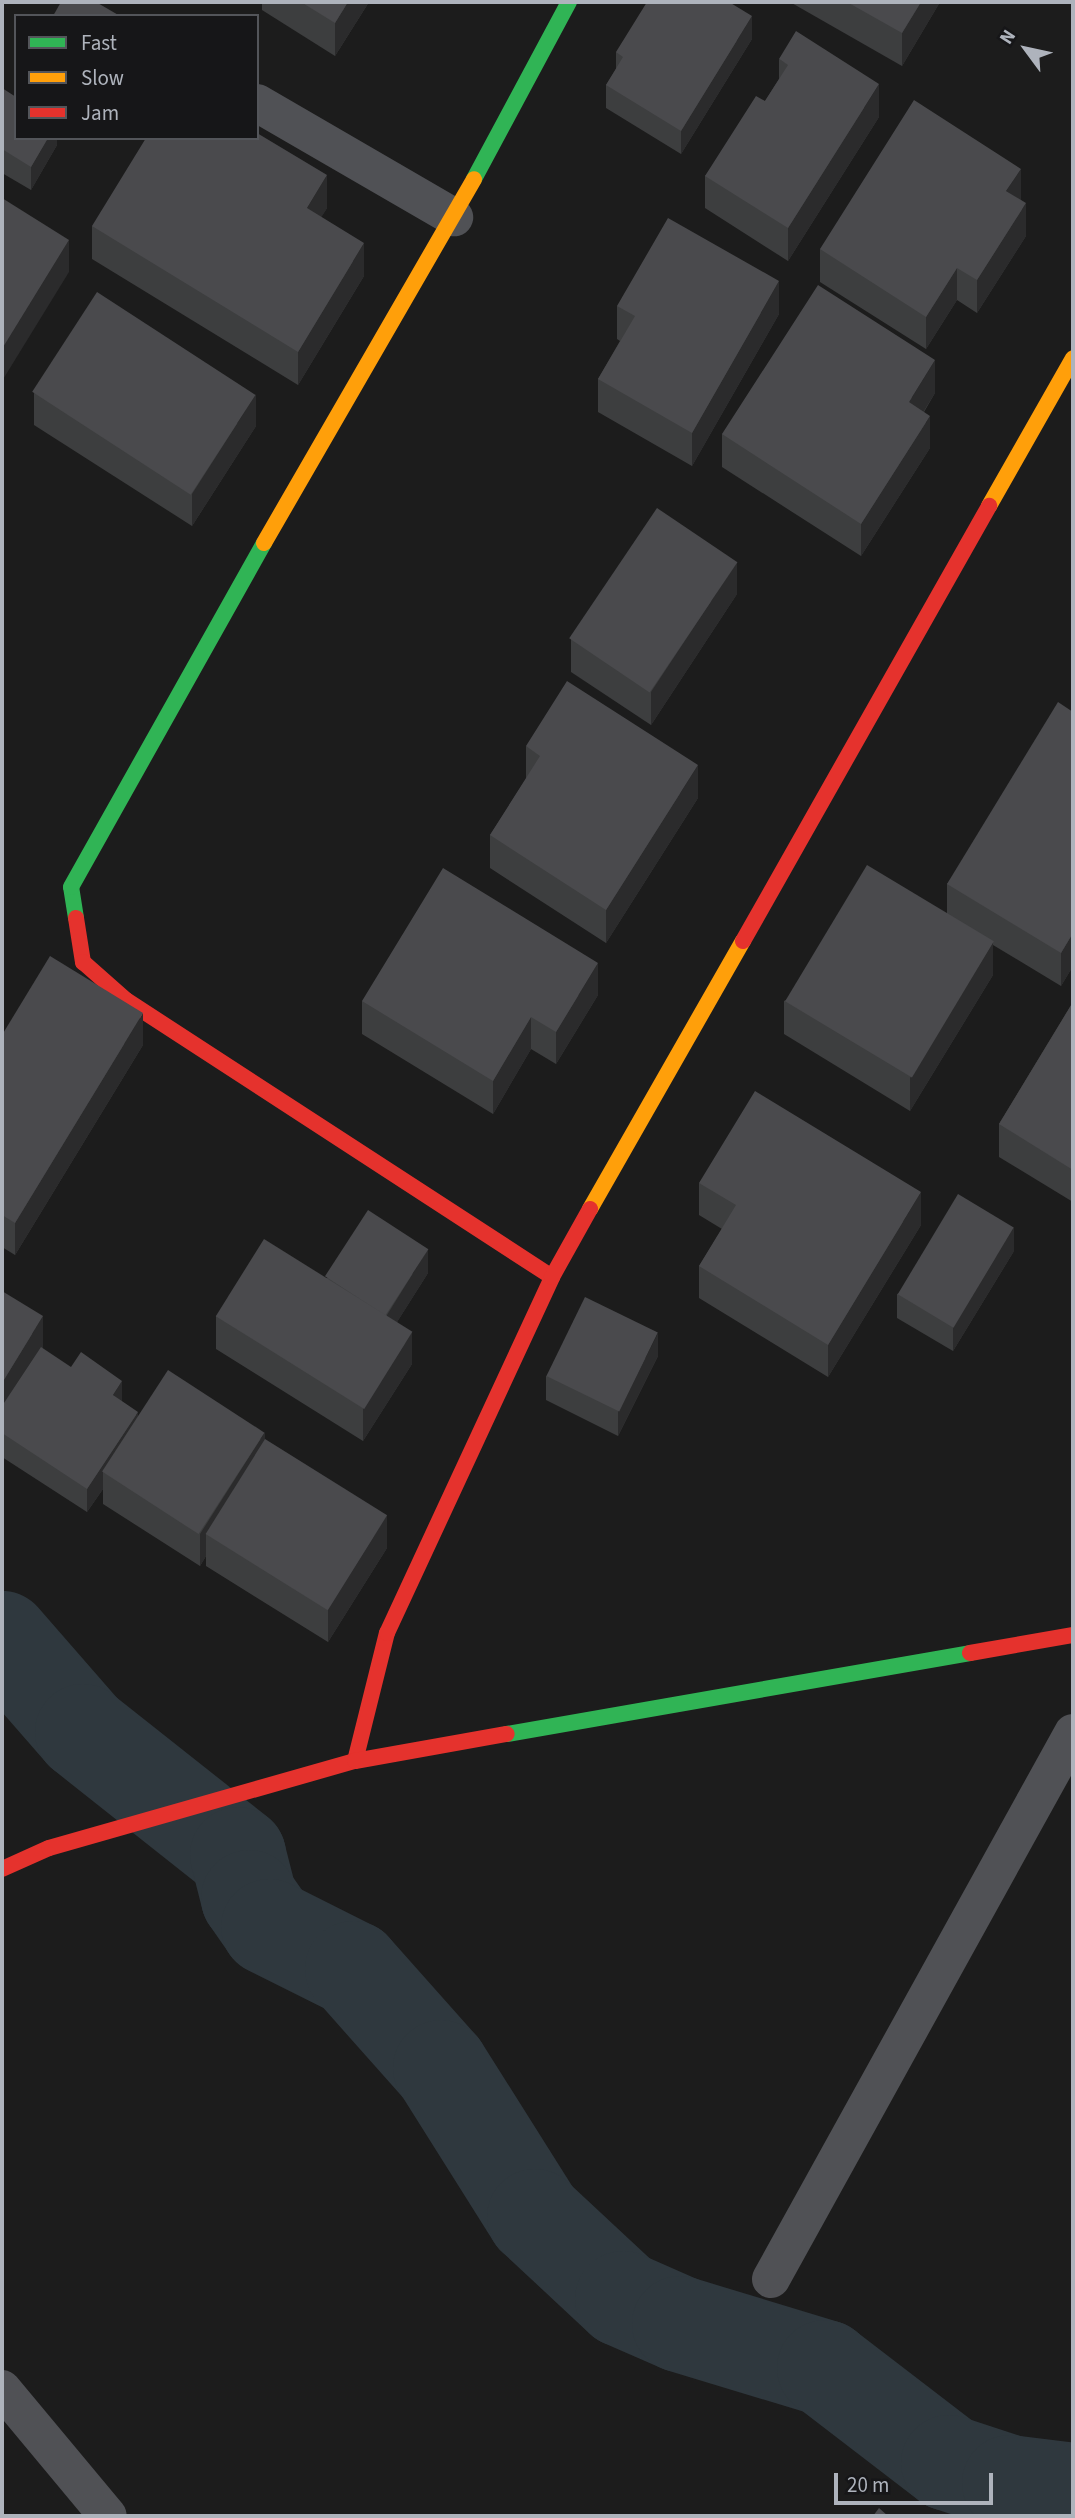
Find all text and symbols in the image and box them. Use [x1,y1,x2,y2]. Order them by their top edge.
legend [14,14,259,140]
north arrow [991,14,1061,84]
text: N [993,25,1023,50]
text: Fast [81,28,117,58]
text: Slow [81,63,124,93]
text: Jam [81,98,119,128]
scale bar [837,2458,996,2502]
text: 20 m [847,2470,889,2500]

